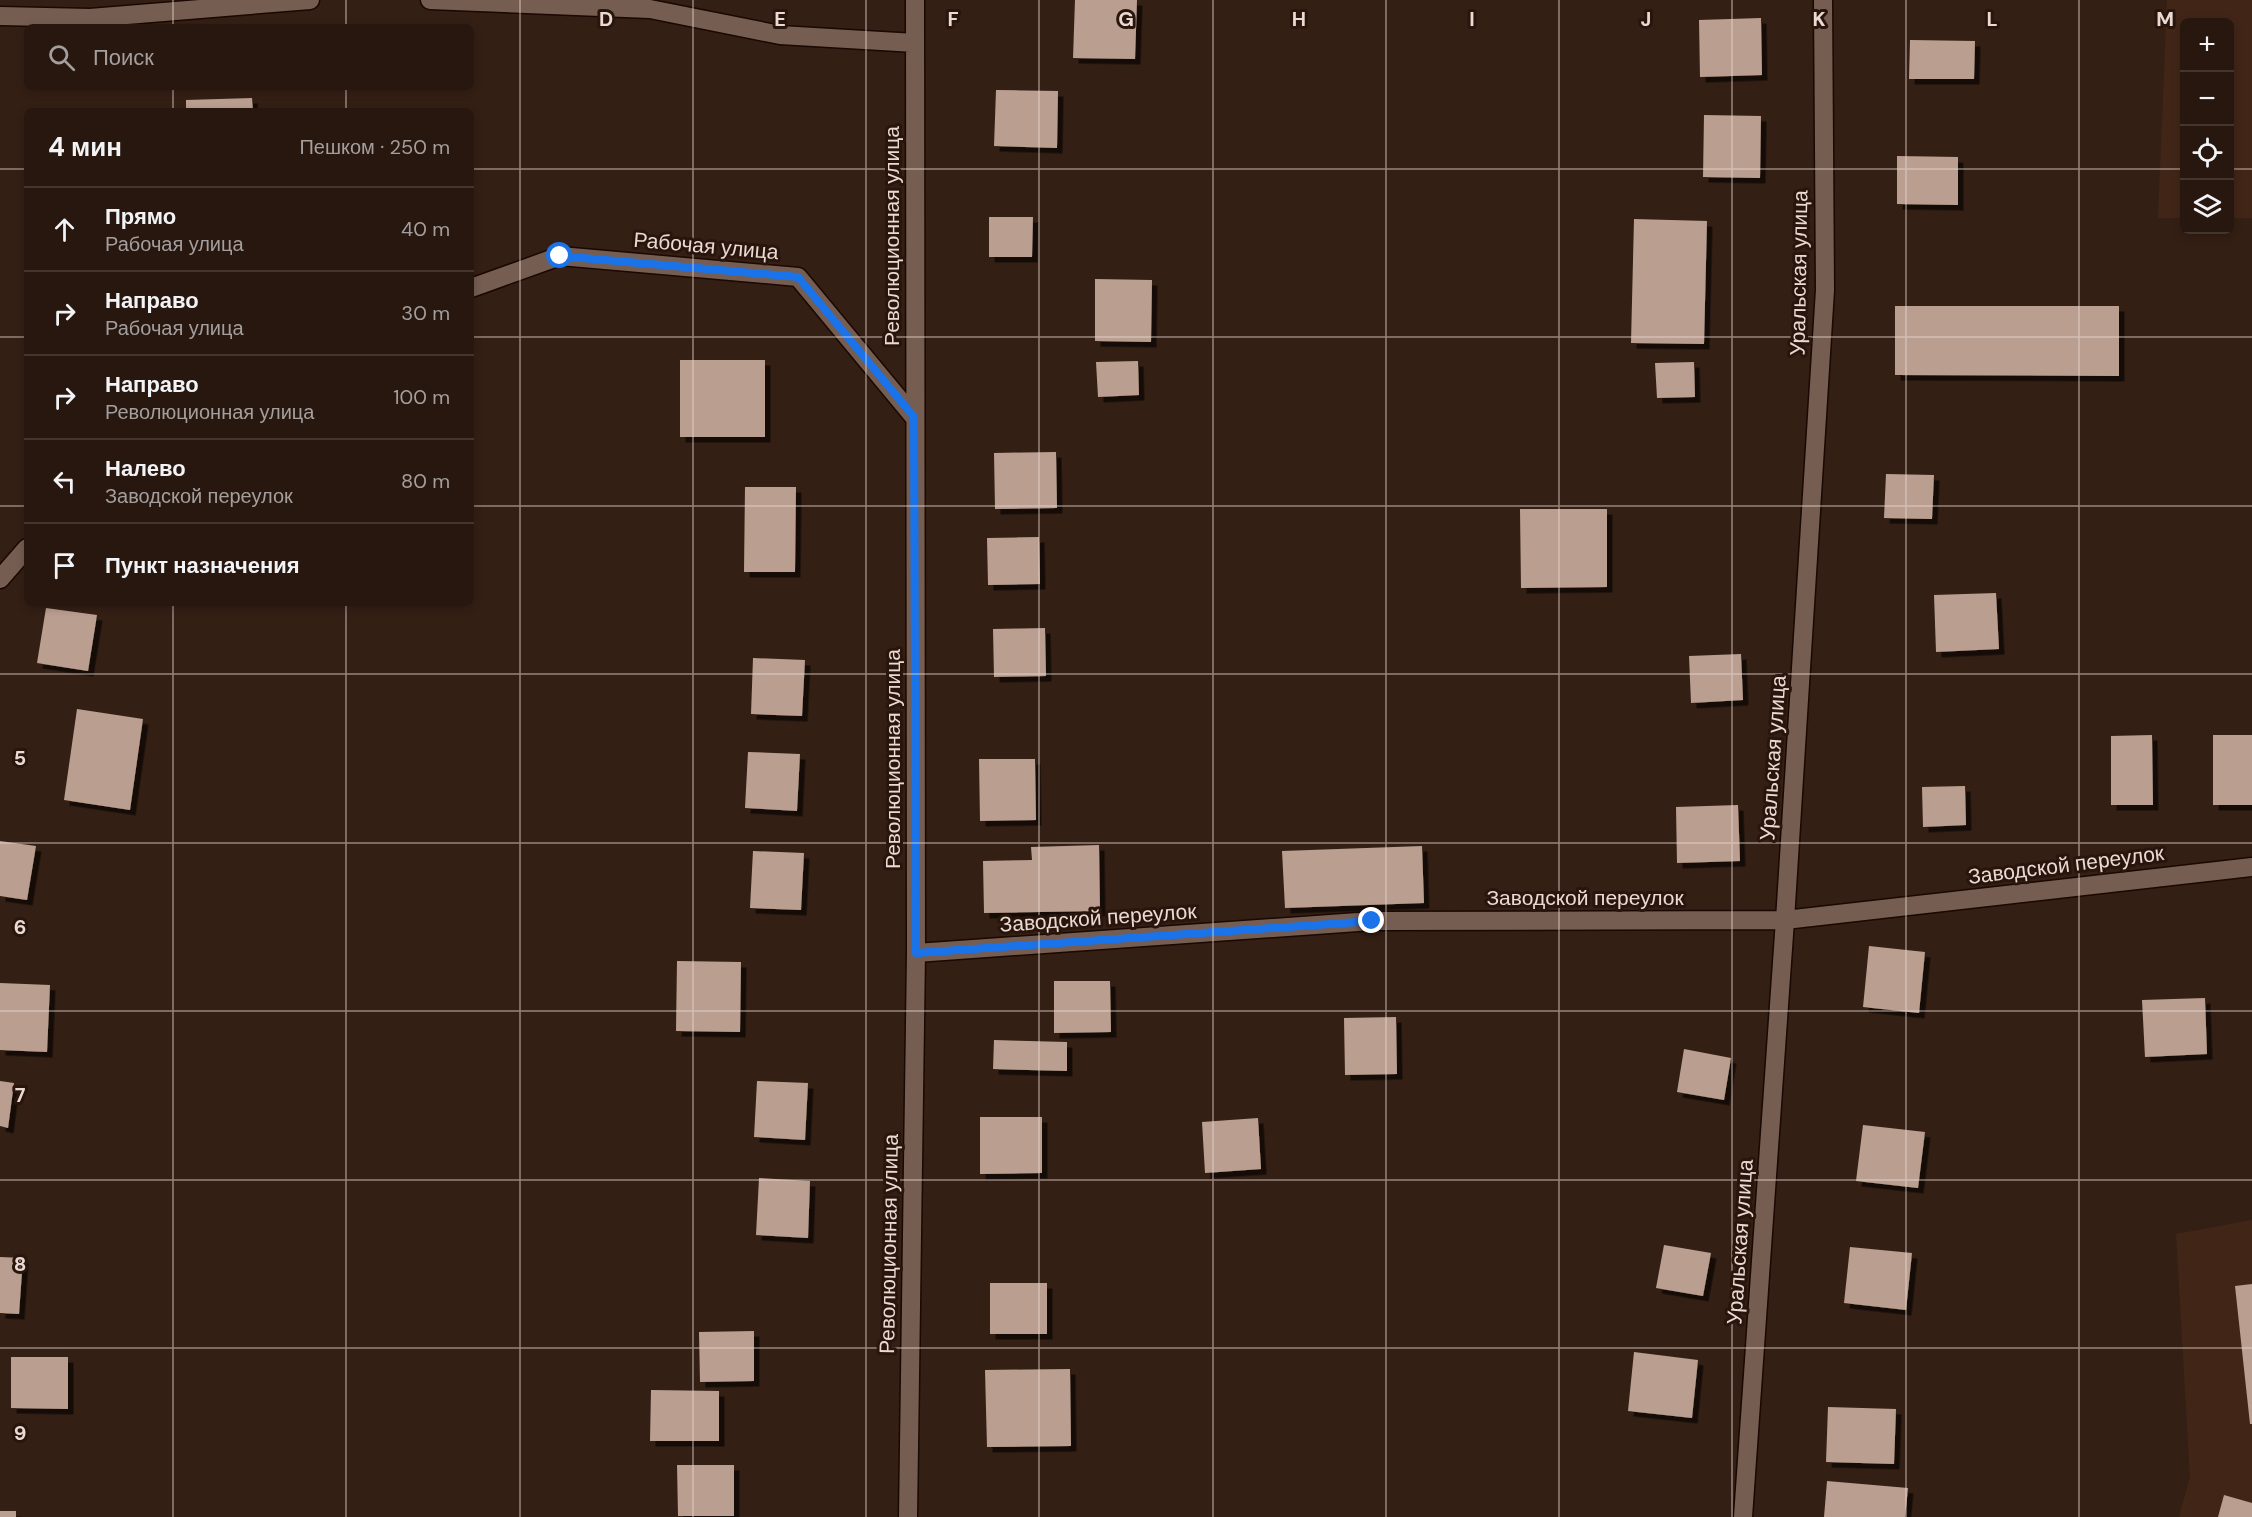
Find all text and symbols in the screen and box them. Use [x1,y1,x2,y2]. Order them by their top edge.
text: D [599,6,613,32]
text: E [774,6,786,32]
text: F [947,6,959,32]
text: G [1118,6,1134,32]
text: H [1292,6,1306,32]
text: I [1469,6,1475,32]
text: J [1641,6,1651,32]
text: K [1812,6,1826,32]
text: L [1986,6,1998,32]
text: M [2156,6,2174,32]
map controls [2180,18,2234,234]
button: + [2180,18,2234,72]
search box [24,24,474,90]
icon: search [45,41,78,74]
text: Поиск [93,43,154,72]
button: − [2180,72,2234,126]
street label: Революционная улица [878,126,906,346]
button: locate [2180,126,2234,180]
text: 4 мин [48,130,122,164]
text: Пешком · 250 m [299,134,450,160]
button: layers [2180,180,2234,234]
street label: Уральская улица [1784,190,1814,356]
text: Прямо [105,202,176,231]
icon: ahead [48,213,81,246]
text: 40 m [401,216,450,242]
street label: Рабочая улица [632,226,780,266]
text: Рабочая улица [105,231,244,257]
route start [546,242,572,268]
text: Направо [105,286,199,315]
icon: right [48,297,81,330]
text: 30 m [401,300,450,326]
text: Рабочая улица [105,315,244,341]
text: Направо [105,370,199,399]
icon: right [48,381,81,414]
text: 100 m [393,384,450,410]
text: Революционная улица [105,399,314,425]
text: Налево [105,454,186,483]
icon: left [48,465,81,498]
text: 80 m [401,468,450,494]
text: Заводской переулок [105,483,293,509]
icon: arrive [48,549,81,582]
text: Пункт назначения [105,551,300,580]
street label: Революционная улица [879,649,907,869]
street label: Уральская улица [1753,674,1793,842]
text: 5 [14,745,26,771]
street label: Заводской переулок [1966,839,2166,891]
street label: Заводской переулок [1486,884,1684,912]
street label: Заводской переулок [999,897,1198,939]
route end [1358,907,1384,933]
text: 6 [14,914,26,940]
text: 7 [15,1082,26,1108]
street label: Революционная улица [873,1134,905,1354]
street label: Уральская улица [1720,1158,1760,1326]
text: 8 [14,1251,26,1277]
text: 9 [14,1420,26,1446]

